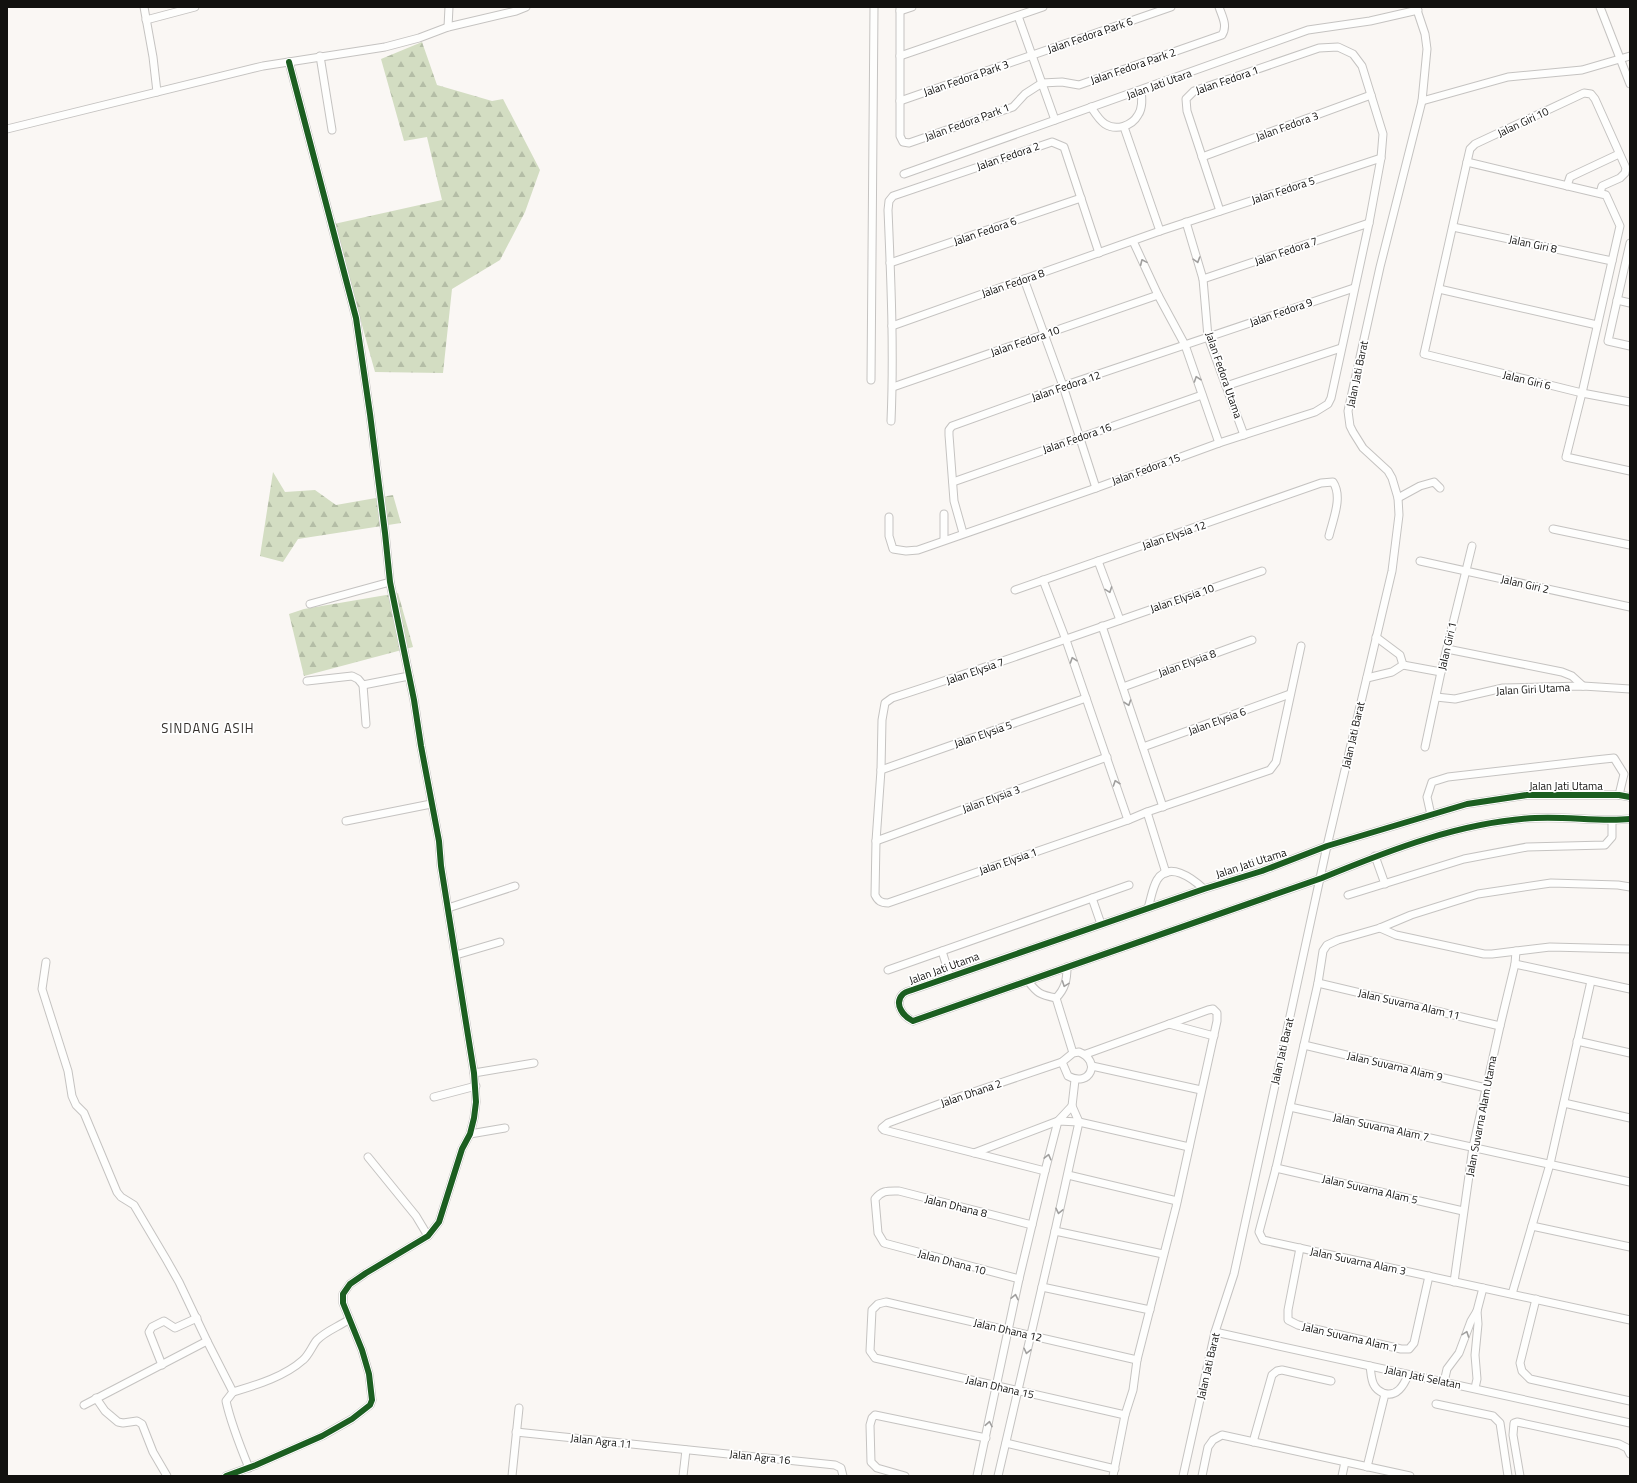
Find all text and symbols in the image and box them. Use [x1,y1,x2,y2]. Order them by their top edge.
street label: Jalan Fedora Park 6 [1045,13,1135,57]
street label: Jalan Fedora Park 2 [1088,44,1178,88]
street label: Jalan Fedora Park 3 [921,56,1011,100]
street label: Jalan Fedora 1 [1193,62,1261,98]
street label: Jalan Jati Utara [1124,65,1194,103]
street label: Jalan Fedora Park 1 [922,99,1012,145]
street label: Jalan Giri 10 [1495,103,1551,141]
street label: Jalan Fedora 3 [1253,107,1321,145]
street label: Jalan Fedora 2 [974,138,1042,174]
street label: Jalan Fedora 5 [1249,172,1317,208]
street label: Jalan Fedora 6 [951,213,1019,249]
street label: Jalan Giri 8 [1507,231,1559,257]
street label: Jalan Fedora 7 [1252,233,1320,269]
one-way arrow [1192,256,1201,263]
one-way arrow [1139,258,1147,265]
street label: Jalan Fedora 8 [979,265,1047,301]
street label: Jalan Fedora 9 [1247,294,1315,330]
street label: Jalan Fedora 10 [988,322,1062,360]
street label: Jalan Fedora Utama [1202,329,1246,421]
street label: Jalan Jati Barat [1342,339,1372,409]
street label: Jalan Giri 6 [1501,366,1553,394]
street label: Jalan Fedora 12 [1029,367,1103,405]
one-way arrow [1193,376,1202,383]
street label: Jalan Fedora 16 [1040,419,1114,457]
street label: Jalan Fedora 15 [1109,449,1183,489]
street label: Jalan Elysia 12 [1140,517,1208,553]
street label: Jalan Giri 2 [1499,571,1551,597]
street label: Jalan Elysia 10 [1148,580,1216,616]
one-way arrow [1104,587,1112,594]
street label: Jalan Giri 1 [1434,620,1460,672]
street label: Jalan Elysia 8 [1156,645,1218,681]
street label: Jalan Elysia 7 [944,654,1006,688]
one-way arrow [1069,657,1078,664]
street label: Jalan Giri Utama [1496,679,1571,699]
one-way arrow [1123,699,1132,706]
street label: Jalan Jati Barat [1338,700,1368,770]
street label: Jalan Elysia 6 [1186,703,1248,739]
street label: Jalan Elysia 5 [952,717,1014,751]
district label: SINDANG ASIH [161,718,255,738]
street label: Jalan Jati Utama [1529,778,1603,794]
one-way arrow [1112,780,1120,787]
street label: Jalan Elysia 3 [960,781,1022,817]
street label: Jalan Elysia 1 [977,844,1039,878]
street label: Jalan Jati Utama [1214,844,1289,882]
street label: Jalan Jati Utama [907,948,982,988]
one-way arrow [1061,980,1069,987]
street label: Jalan Suvarna Alam 11 [1357,985,1461,1023]
street label: Jalan Jati Barat [1267,1016,1297,1086]
street label: Jalan Suvarna Alam 9 [1346,1047,1444,1085]
street label: Jalan Suvarna Alam Utama [1461,1054,1501,1178]
street label: Jalan Dhana 2 [938,1075,1004,1111]
street label: Jalan Suvarna Alam 7 [1332,1109,1430,1145]
one-way arrow [1044,1154,1052,1160]
street label: Jalan Suvarna Alam 5 [1321,1170,1419,1208]
street label: Jalan Dhana 8 [923,1191,989,1221]
one-way arrow [1056,1208,1064,1214]
street label: Jalan Suvarna Alam 3 [1309,1243,1407,1279]
street label: Jalan Dhana 10 [916,1245,988,1279]
one-way arrow [1011,1294,1019,1300]
street label: Jalan Dhana 12 [972,1314,1044,1346]
street label: Jalan Suvarna Alam 1 [1301,1318,1399,1356]
street label: Jalan Jati Barat [1193,1331,1223,1401]
one-way arrow [1461,1331,1470,1338]
one-way arrow [1023,1347,1032,1354]
street label: Jalan Jati Selatan [1384,1361,1463,1393]
street label: Jalan Dhana 15 [964,1371,1036,1403]
one-way arrow [984,1421,992,1427]
street label: Jalan Agra 11 [570,1430,632,1452]
street label: Jalan Agra 16 [729,1446,791,1468]

